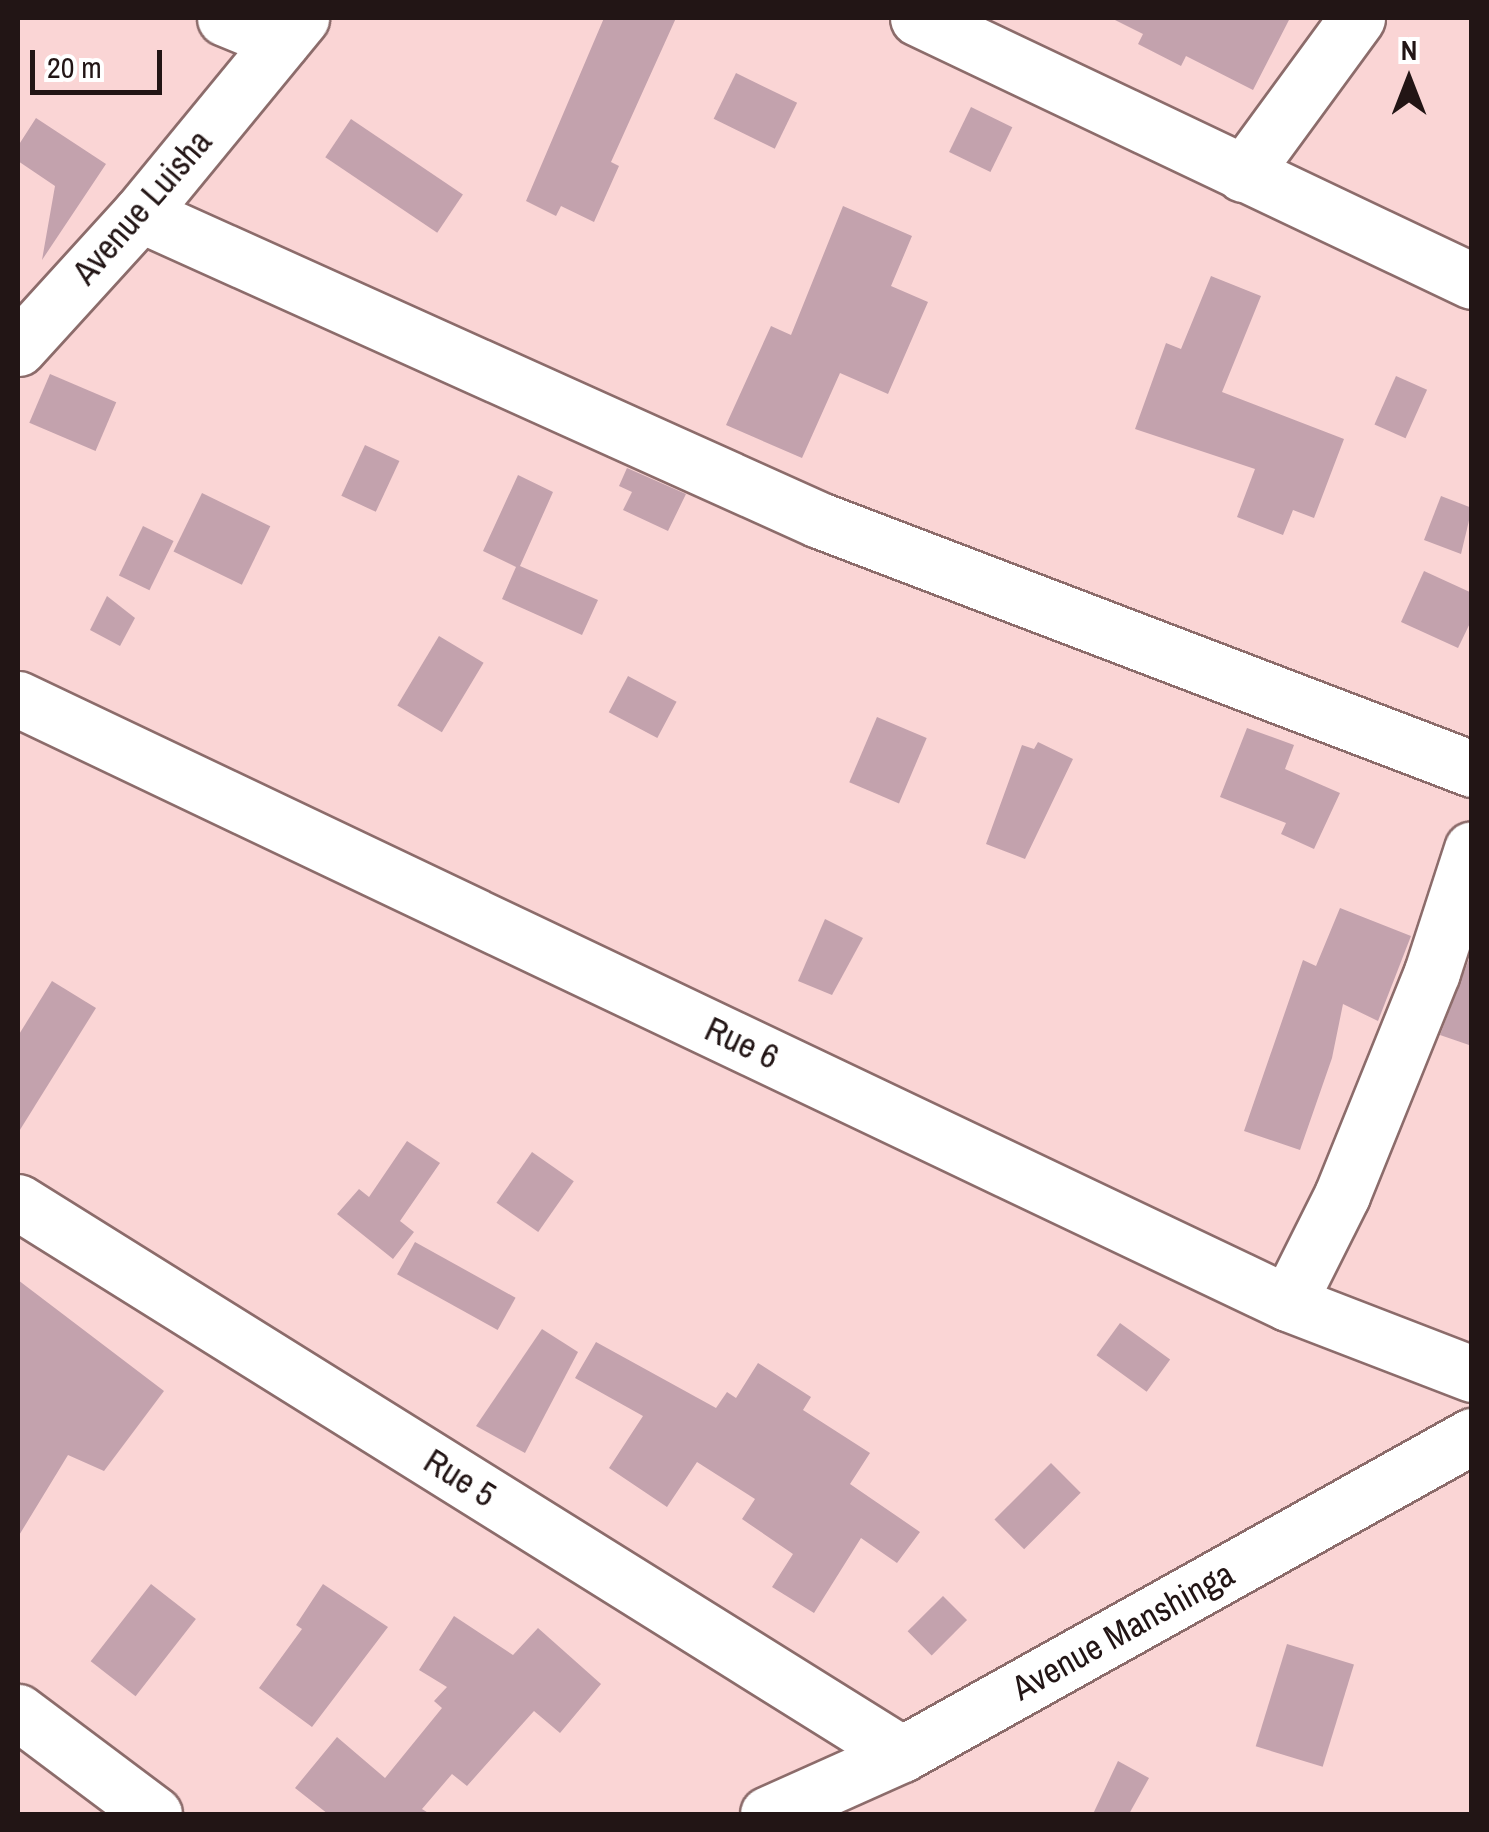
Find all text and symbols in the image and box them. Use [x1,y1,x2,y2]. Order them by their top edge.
scale bar [35,30,168,92]
north arrow [1359,30,1459,130]
text: N [1401,31,1417,69]
text: 20 m [47,47,102,87]
street label: Avenue Luisha [63,121,221,293]
street label: Rue 6 [698,1008,786,1078]
street label: Rue 5 [416,1440,504,1516]
street label: Avenue Manshinga [1005,1553,1241,1709]

